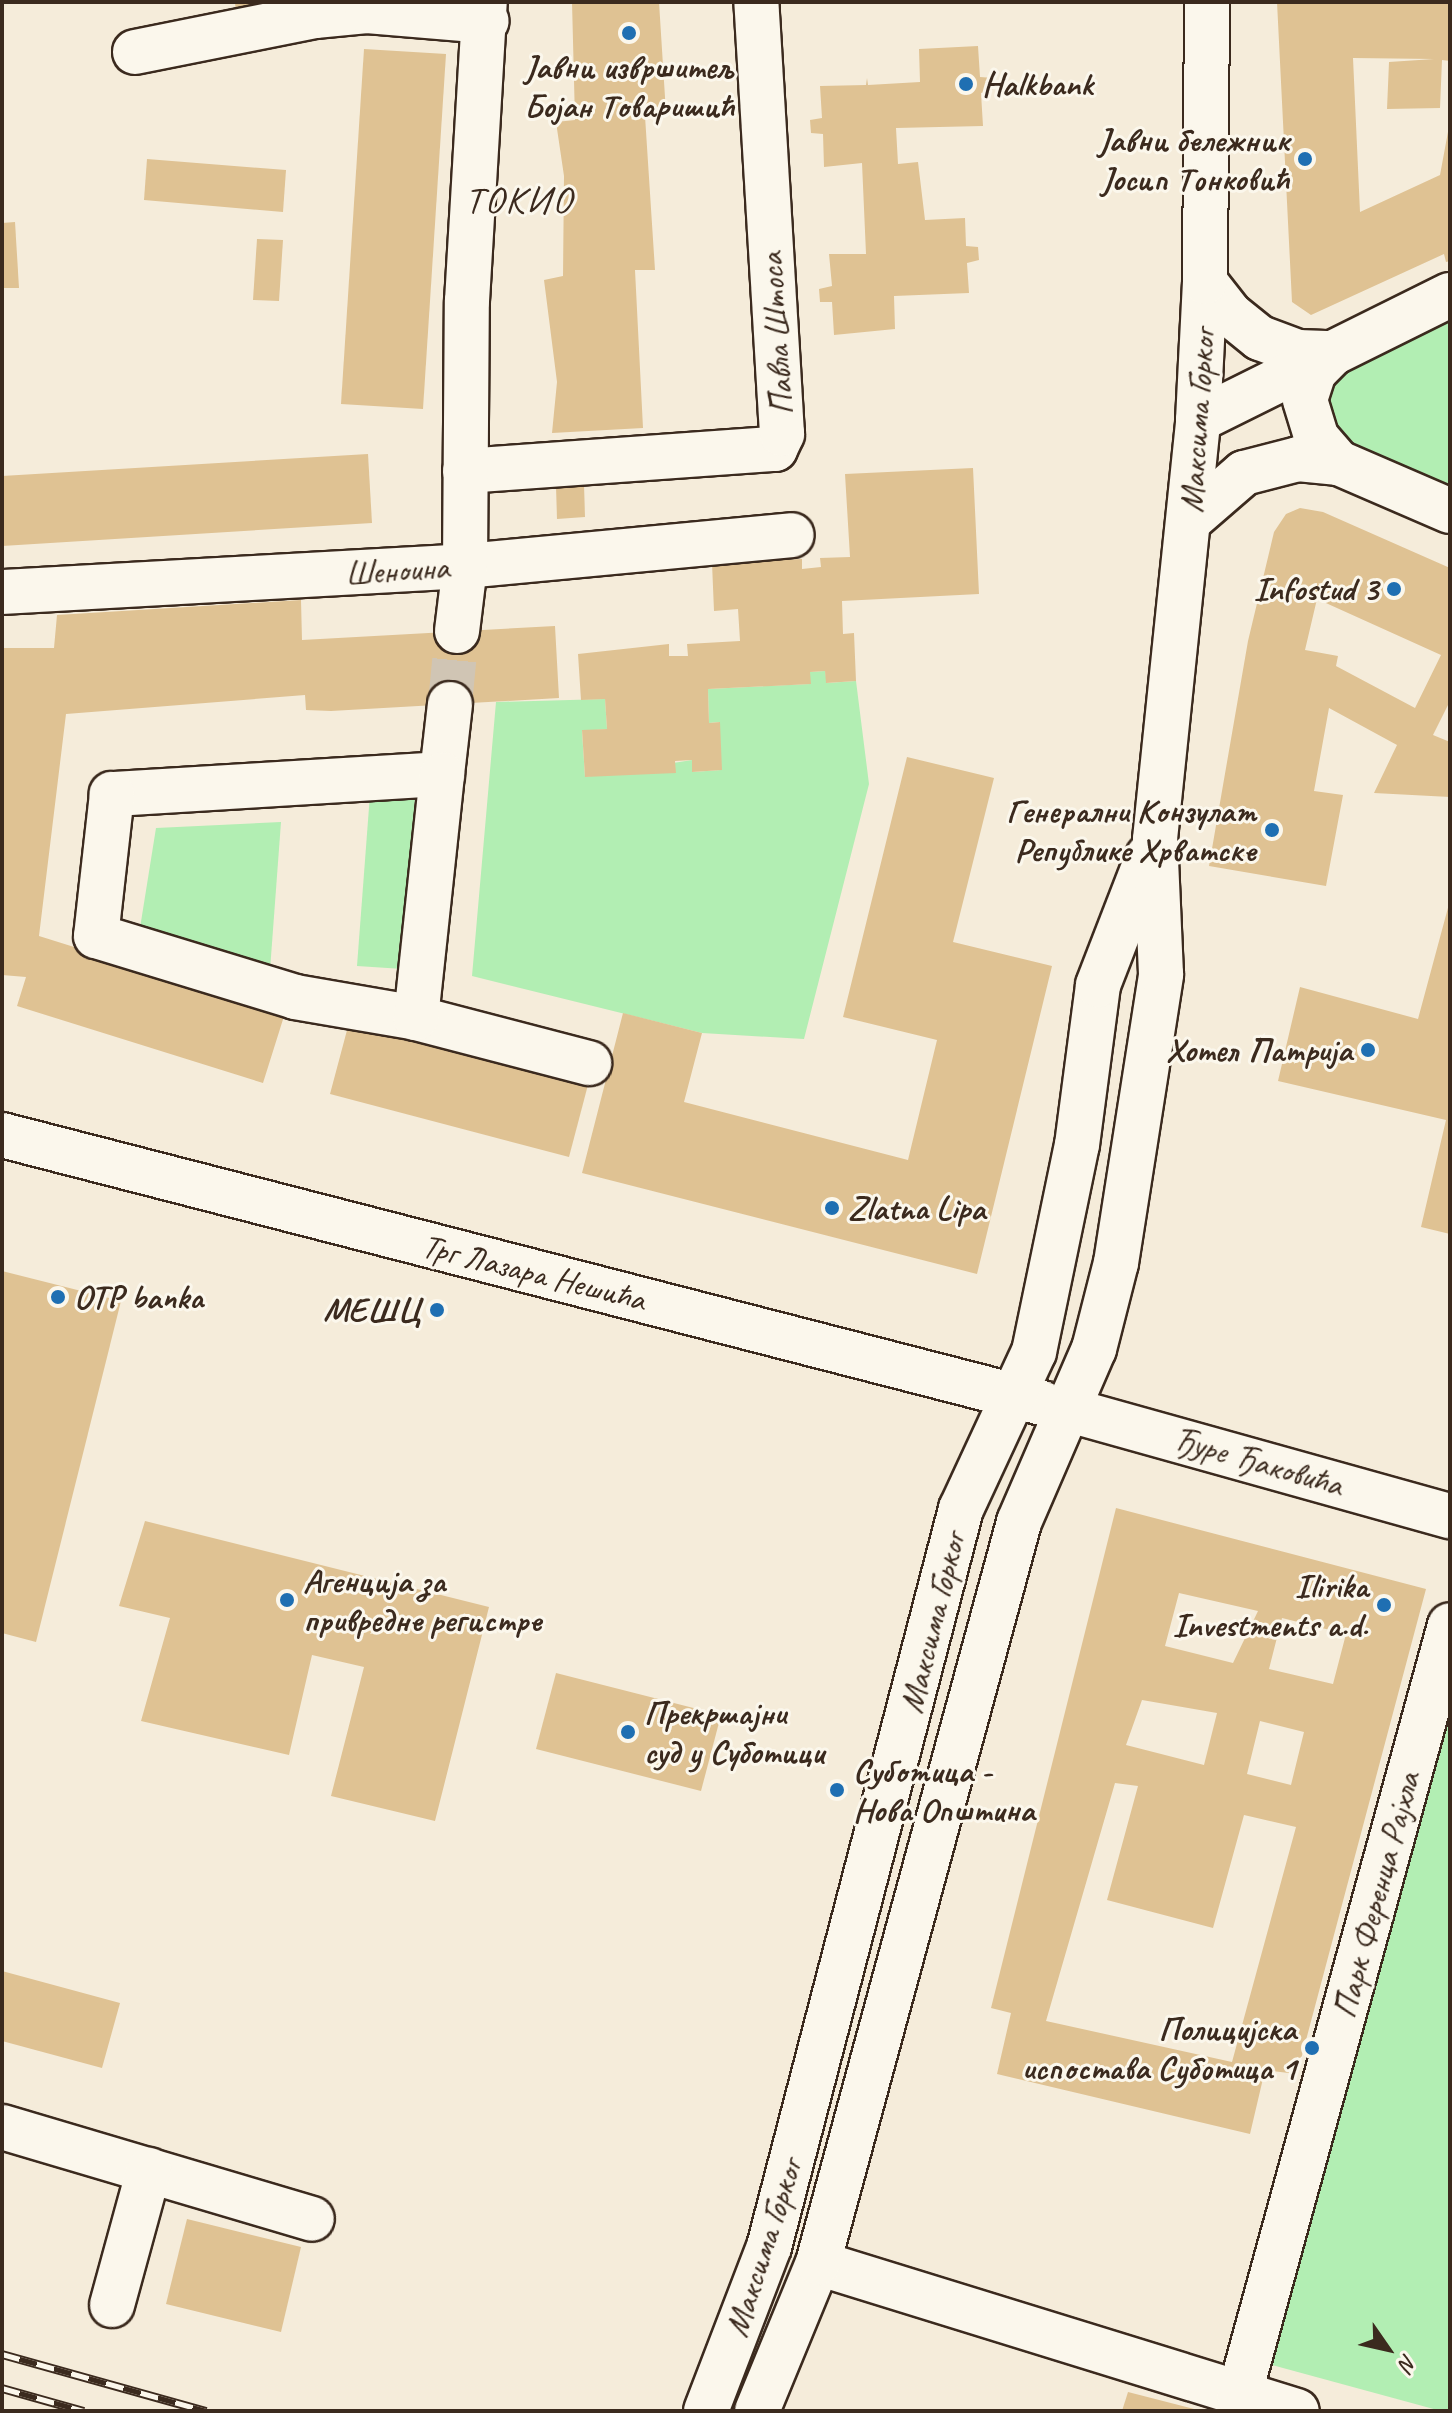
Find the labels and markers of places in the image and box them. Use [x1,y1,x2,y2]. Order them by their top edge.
marker: Јавни извршитељ Бојан Товаришић [620,24,638,42]
place label: Јавни извршитељ Бојан Товаришић [521,46,737,126]
place label: Halkbank [982,64,1093,104]
marker: Halkbank [957,75,975,93]
place label: Јавни бележник Јосип Тонковић [1106,119,1289,198]
marker: Јавни бележник Јосип Тонковић [1296,150,1314,168]
place label: Infostud 3 [1253,569,1378,609]
marker: Infostud 3 [1385,580,1403,598]
place label: Генерални Конзулат Републике Хрватске [1012,790,1256,870]
marker: Генерални Конзулат Републике Хрватске [1263,821,1281,839]
place label: Хотел Патрија [1164,1030,1352,1070]
marker: Хотел Патрија [1359,1041,1377,1059]
place label: Zlatna Lipa [848,1188,984,1228]
marker: Zlatna Lipa [823,1199,841,1217]
place label: OTP banka [74,1277,203,1317]
marker: OTP banka [49,1288,67,1306]
place label: МЕШЦ [323,1290,421,1330]
marker: МЕШЦ [428,1301,446,1319]
place label: Агенција за привредне регистре [303,1560,541,1640]
place label: Ilirika Investments a.d. [1172,1565,1368,1644]
marker: Агенција за привредне регистре [278,1591,296,1609]
marker: Ilirika Investments a.d. [1375,1596,1393,1614]
place label: Прекршајни суд у Суботици [644,1692,825,1772]
marker: Прекршајни суд у Суботици [619,1723,637,1741]
place label: Суботица - Нова Општина [853,1750,1035,1830]
marker: Суботица - Нова Општина [828,1781,846,1799]
place label: Полицијска испостава Суботица 1 [1017,2008,1296,2088]
marker: Полицијска испостава Суботица 1 [1303,2039,1321,2057]

